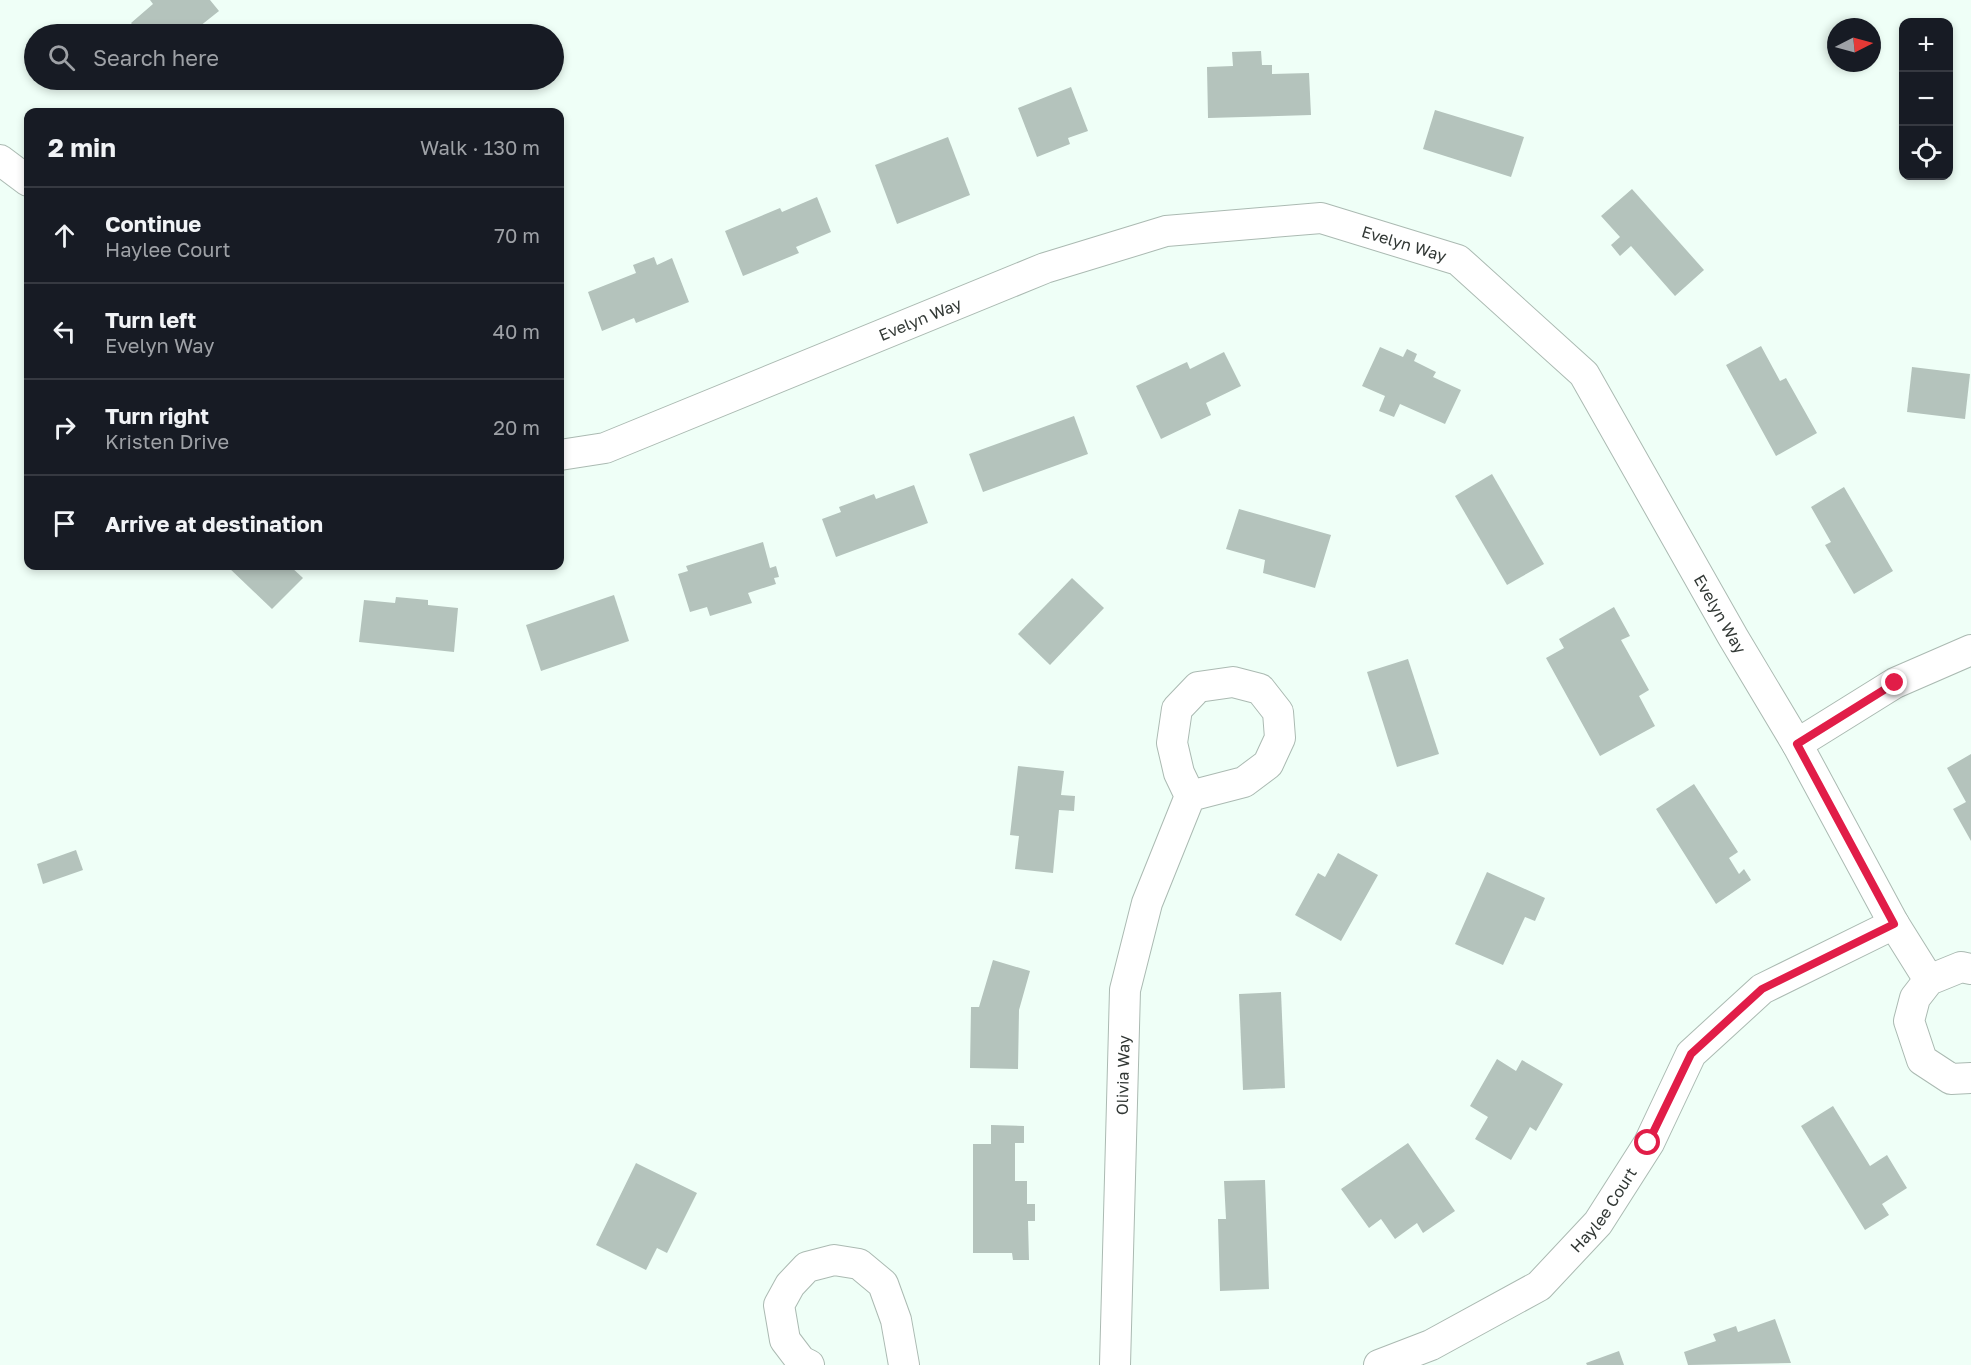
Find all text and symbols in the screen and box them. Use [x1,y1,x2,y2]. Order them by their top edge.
north arrow [1827,18,1881,72]
map controls [1899,18,1953,180]
button: + [1899,18,1953,72]
search box [24,24,564,90]
icon: search [45,41,78,74]
text: Search here [93,44,219,71]
button: − [1899,72,1953,126]
button: locate [1899,126,1953,180]
text: 2 min [48,132,116,163]
text: Walk · 130 m [420,135,540,159]
text: Continue [105,210,201,237]
icon: ahead [48,219,81,252]
street label: Evelyn Way [1359,221,1449,266]
text: 70 m [494,223,540,247]
text: Haylee Court [105,237,231,261]
street label: Evelyn Way [876,293,964,345]
text: Turn left [105,306,196,333]
icon: left [48,315,81,348]
text: 40 m [493,319,540,343]
text: Evelyn Way [105,333,214,357]
text: Turn right [105,402,209,429]
icon: right [48,411,81,444]
text: 20 m [493,415,540,439]
text: Kristen Drive [105,429,229,453]
icon: arrive [48,507,81,540]
text: Arrive at destination [105,510,323,537]
street label: Evelyn Way [1690,571,1750,657]
route end [1881,669,1907,695]
street label: Olivia Way [1112,1035,1134,1115]
route start [1634,1129,1660,1155]
street label: Haylee Court [1566,1163,1641,1256]

